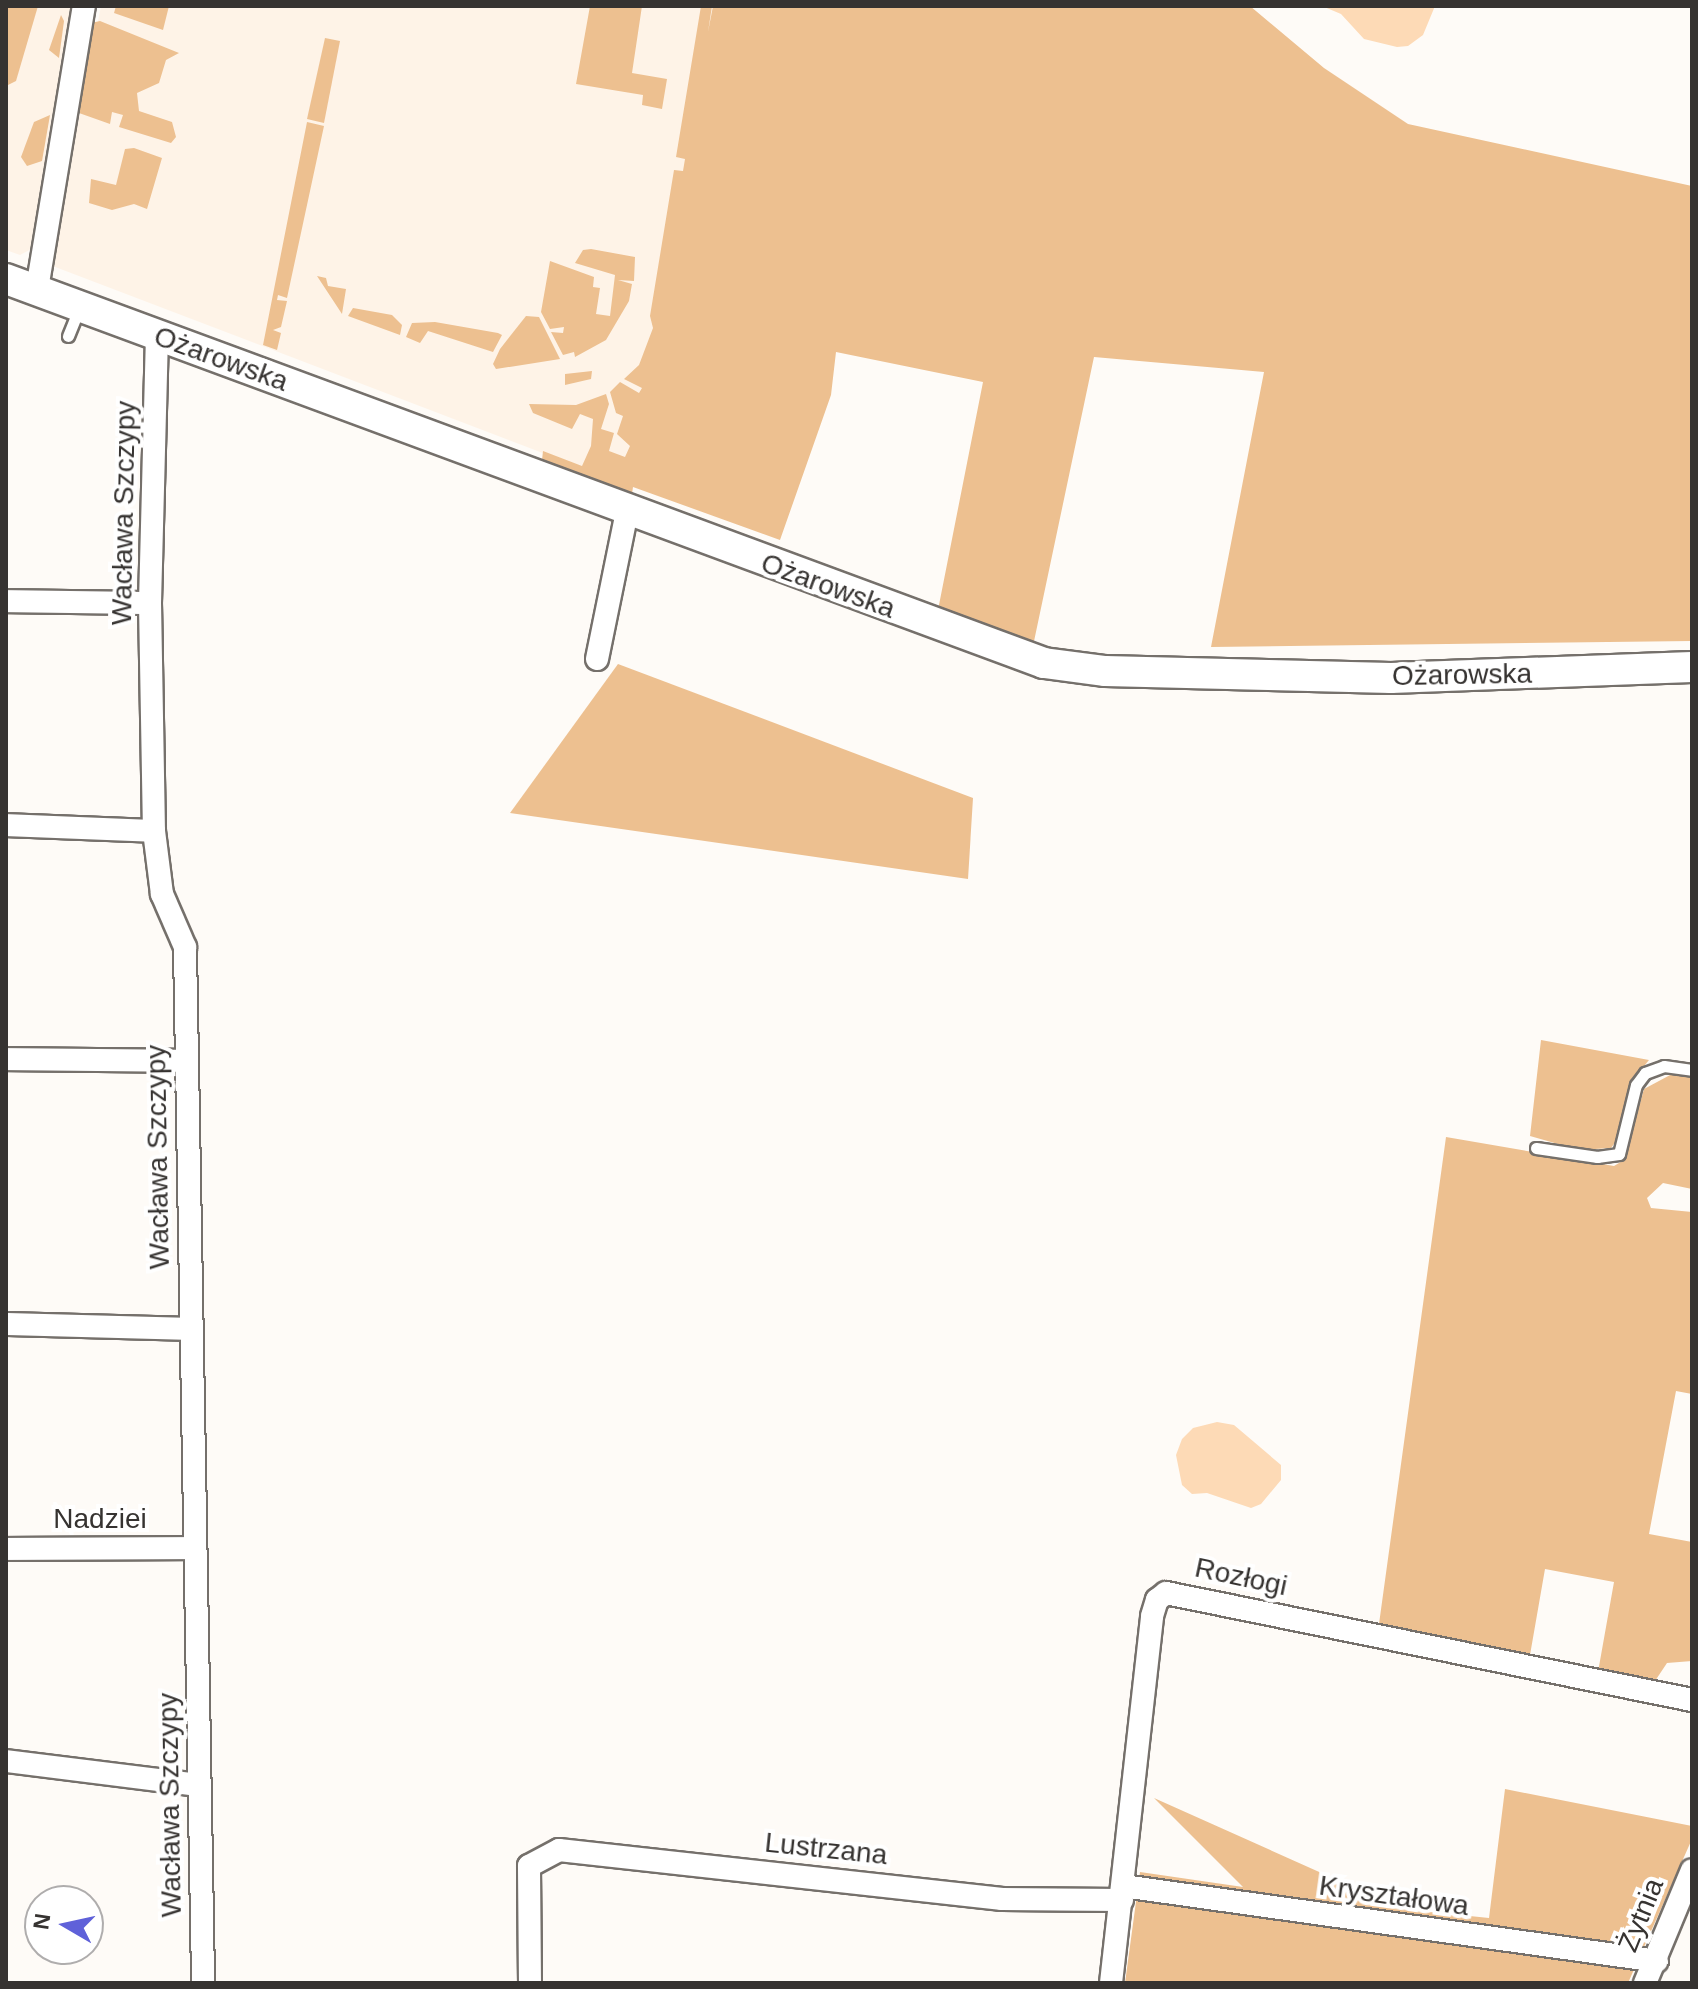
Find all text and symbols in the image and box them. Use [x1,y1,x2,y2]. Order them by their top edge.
street label: Ożarowska [149,319,293,399]
street label: Wacława Szczypy [105,400,143,626]
street label: Ożarowska [756,546,900,626]
street label: Ożarowska [1392,657,1532,693]
street label: Wacława Szczypy [139,1044,177,1270]
street label: Nadziei [53,1502,147,1536]
street label: Rozłogi [1192,1551,1290,1603]
street label: Wacława Szczypy [151,1692,189,1918]
street label: Lustrzana [763,1826,889,1872]
street label: Kryształowa [1317,1869,1471,1923]
street label: Żytnia [1611,1873,1671,1957]
north arrow [24,1885,104,1965]
text: N [28,1912,55,1931]

